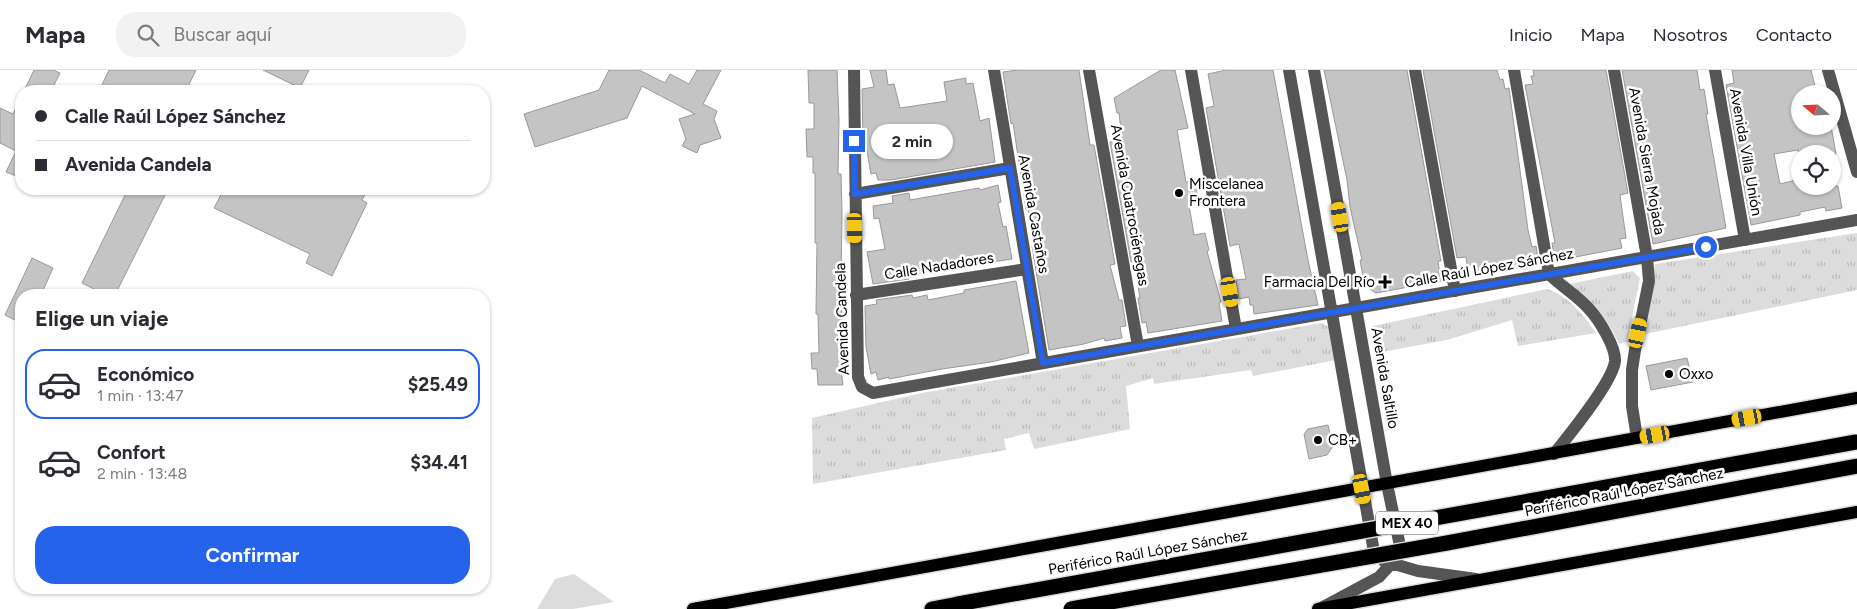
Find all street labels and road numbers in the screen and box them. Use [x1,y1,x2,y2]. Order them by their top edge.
street label: Avenida Sierra Mojada [1625,86,1669,236]
street label: Avenida Villa Unión [1726,87,1766,217]
street label: Avenida Cuatrociénegas [1107,123,1153,287]
street label: Avenida Castaños [1015,153,1053,275]
street label: Calle Raúl López Sánchez [1403,244,1575,292]
street label: Calle Nadadores [883,248,995,284]
street label: Avenida Candela [831,262,853,376]
street label: Avenida Saltillo [1367,326,1403,430]
street label: Periférico Raúl López Sánchez [1523,464,1725,520]
road number: MEX 40 [1376,512,1438,534]
street label: Periférico Raúl López Sánchez [1047,526,1249,578]

